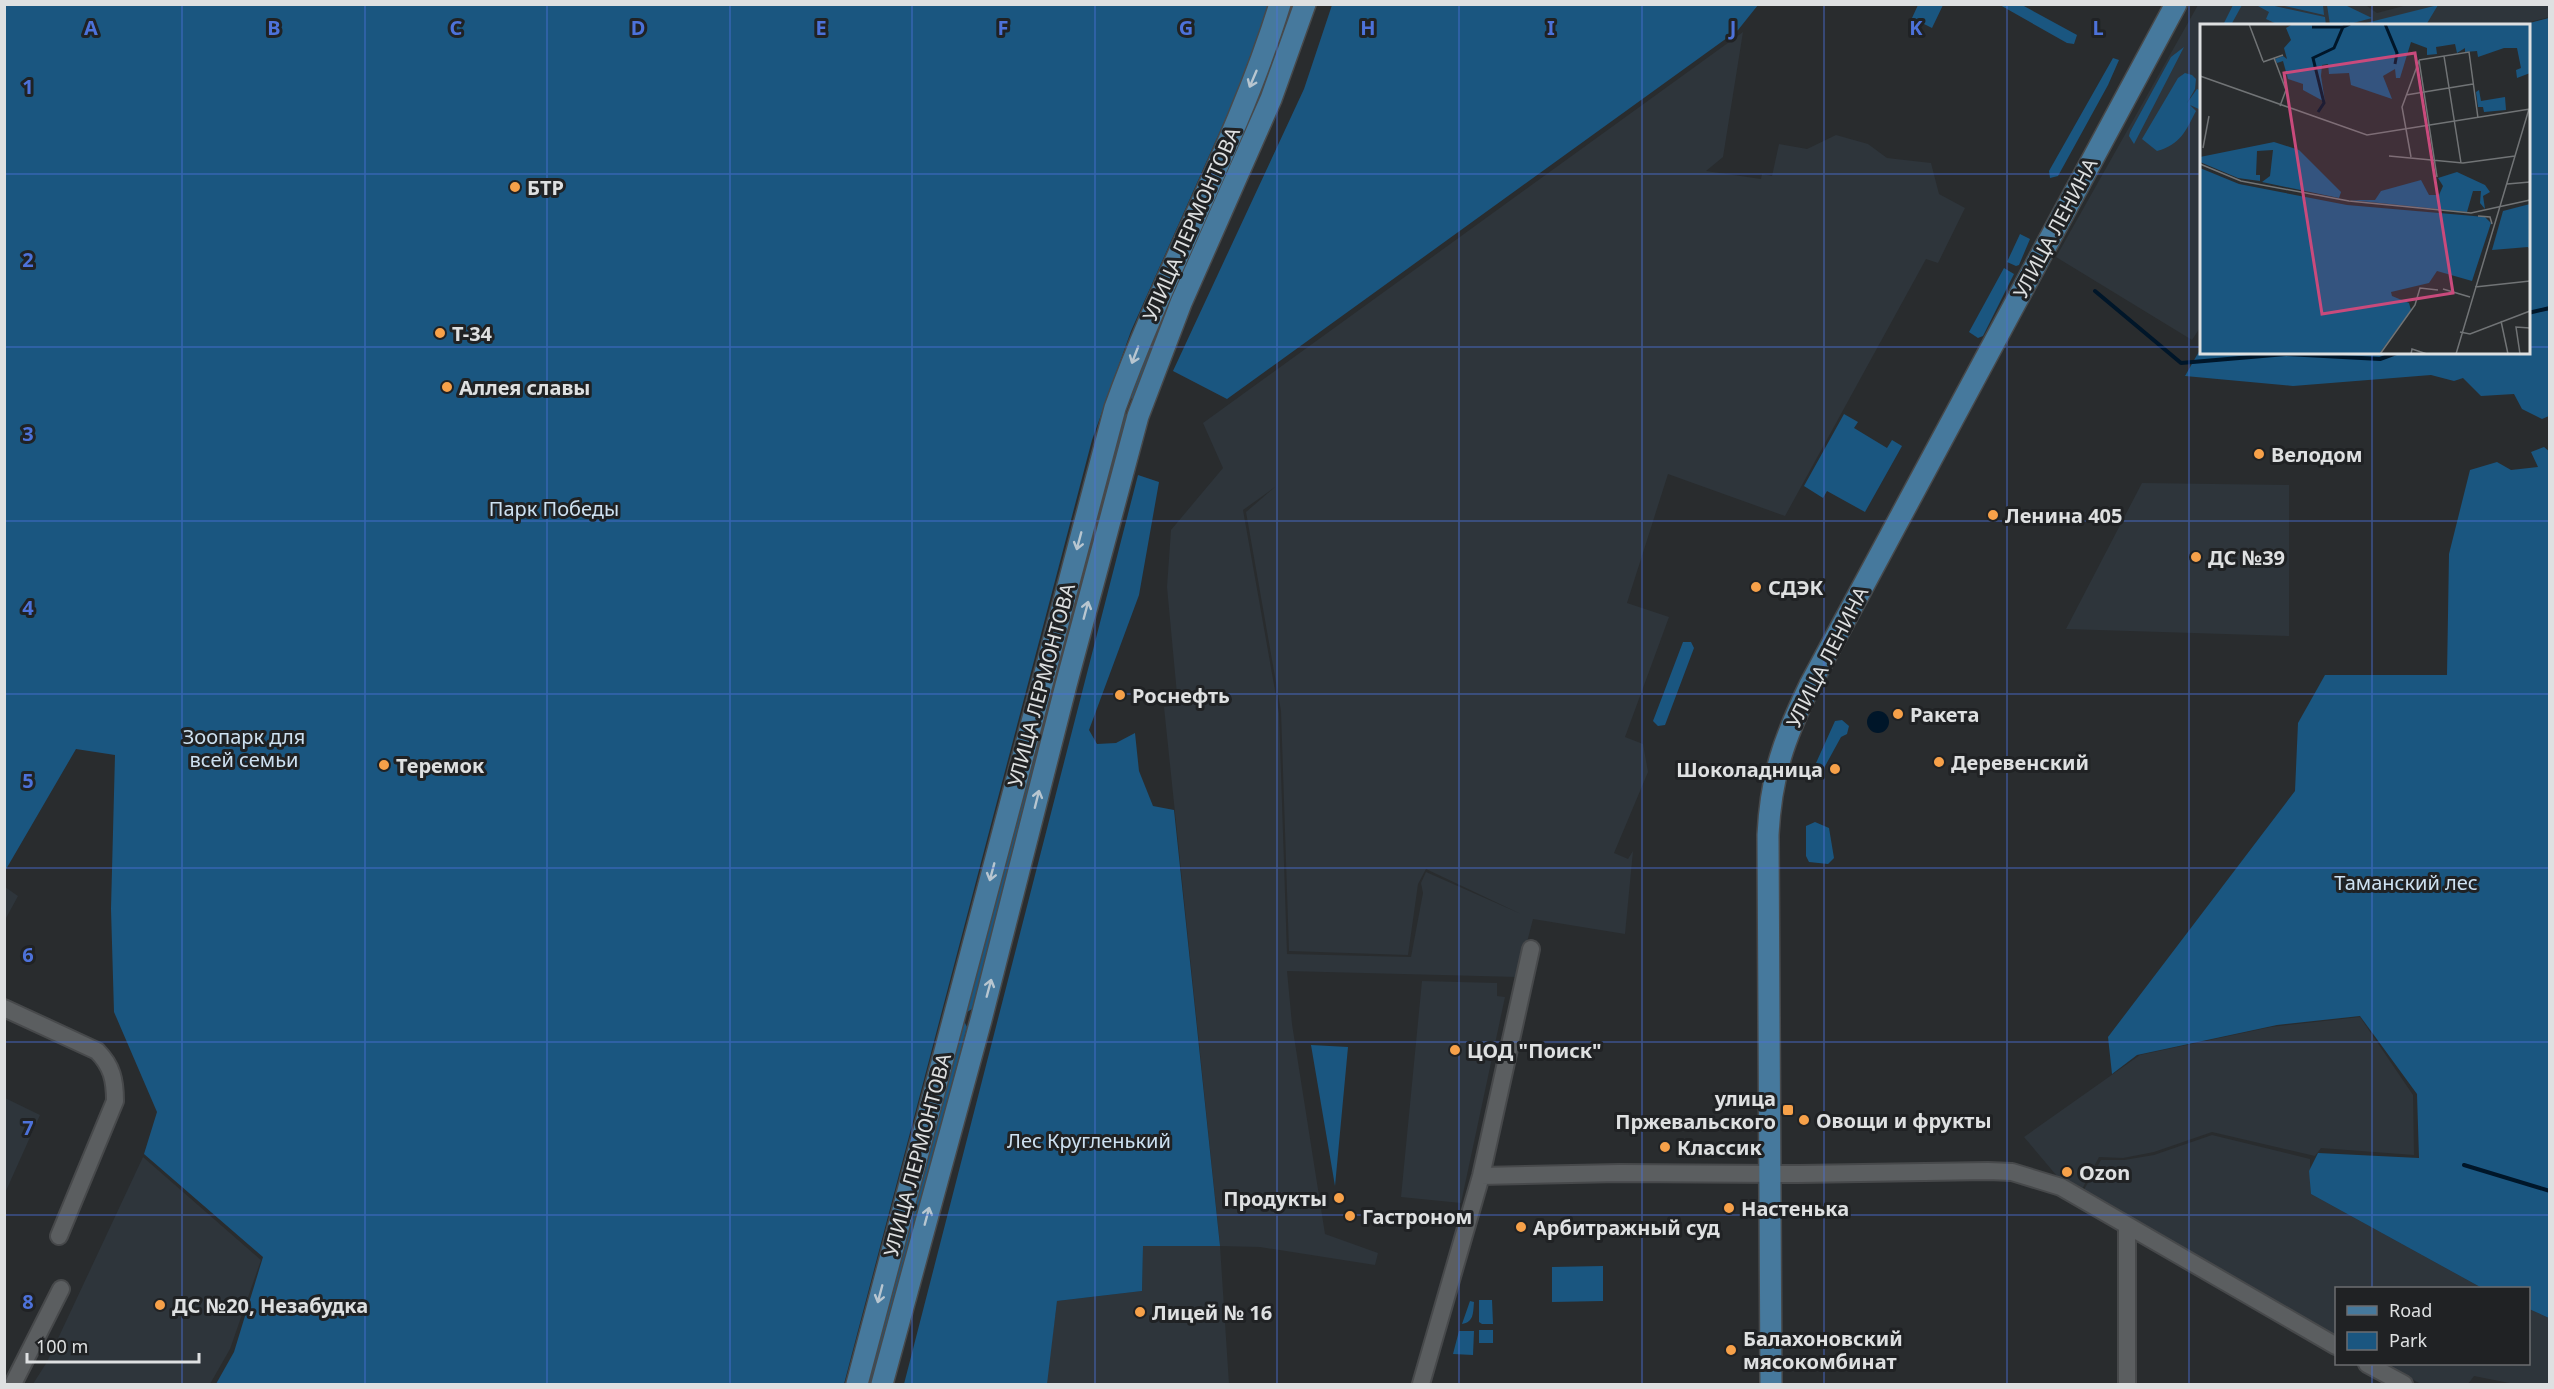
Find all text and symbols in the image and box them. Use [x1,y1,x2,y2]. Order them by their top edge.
text: A [84,14,98,41]
text: B [267,14,281,41]
text: C [450,14,463,41]
text: D [631,14,645,41]
text: E [815,14,827,41]
text: F [998,14,1008,41]
text: G [1179,14,1193,41]
text: H [1360,14,1376,41]
text: I [1547,14,1555,41]
text: J [1728,14,1736,41]
text: K [1909,14,1923,41]
text: L [2092,14,2104,41]
inset map [2200,24,2530,354]
one-way arrow [1247,69,1258,88]
text: 1 [22,73,34,100]
street label: УЛИЦА ЛЕРМОНТОВА [1136,123,1246,325]
street label: УЛИЦА ЛЕНИНА [2007,153,2103,303]
place label: БТР [527,174,564,201]
marker: БТР [508,180,522,194]
text: 2 [22,246,34,273]
place label: Т-34 [452,320,493,347]
marker: Т-34 [433,326,447,340]
one-way arrow [1128,345,1139,363]
place label: Аллея славы [459,374,590,401]
marker: Аллея славы [440,380,454,394]
text: 3 [22,420,34,447]
place label: Велодом [2271,441,2363,468]
marker: Велодом [2252,447,2266,461]
park label: Парк Победы [489,495,619,522]
place label: Ленина 405 [2005,502,2123,529]
marker: Ленина 405 [1986,508,2000,522]
one-way arrow [1073,532,1084,551]
place label: ДС №39 [2208,544,2285,571]
marker: ДС №39 [2189,550,2203,564]
place label: СДЭК [1768,574,1824,601]
street label: УЛИЦА ЛЕРМОНТОВА [1001,580,1081,790]
marker: СДЭК [1749,580,1763,594]
street label: УЛИЦА ЛЕНИНА [1780,582,1874,732]
text: 4 [22,594,34,621]
one-way arrow [1081,601,1092,620]
place label: Роснефть [1132,682,1230,709]
marker: Роснефть [1113,688,1127,702]
place label: Ракета [1910,701,1979,728]
marker: Ракета [1891,707,1905,721]
park label: Зоопарк для всей семьи [183,723,305,773]
place label: Деревенский [1951,749,2089,776]
place label: Теремок [396,752,485,779]
marker: Деревенский [1932,755,1946,769]
place label: Шоколадница [1676,756,1823,783]
marker: Теремок [377,758,391,772]
marker: Шоколадница [1828,762,1842,776]
text: 5 [22,767,34,794]
one-way arrow [1032,789,1044,808]
one-way arrow [986,862,997,881]
park label: Таманский лес [2334,869,2478,896]
text: 6 [22,941,34,968]
one-way arrow [984,978,995,997]
place label: ЦОД "Поиск" [1467,1037,1602,1064]
marker: ЦОД "Поиск" [1448,1043,1462,1057]
street label: УЛИЦА ЛЕРМОНТОВА [877,1050,957,1260]
place label: улица Пржевальского [1615,1085,1776,1135]
marker: улица Пржевальского [1781,1103,1795,1117]
place label: Овощи и фрукты [1816,1107,1992,1134]
marker: Овощи и фрукты [1797,1113,1811,1127]
text: 7 [22,1114,34,1141]
park label: Лес Кругленький [1007,1127,1171,1154]
place label: Классик [1677,1134,1762,1161]
marker: Классик [1658,1140,1672,1154]
place label: Ozon [2079,1159,2130,1186]
marker: Ozon [2060,1165,2074,1179]
place label: Продукты [1223,1185,1327,1212]
marker: Продукты [1332,1191,1346,1205]
place label: Настенька [1741,1195,1849,1222]
marker: Настенька [1722,1201,1736,1215]
place label: Гастроном [1362,1203,1472,1230]
one-way arrow [921,1207,933,1226]
marker: Гастроном [1343,1209,1357,1223]
place label: Арбитражный суд [1533,1214,1720,1241]
marker: Арбитражный суд [1514,1220,1528,1234]
one-way arrow [874,1284,885,1303]
legend [2335,1287,2530,1365]
text: 8 [22,1288,34,1315]
place label: ДС №20, Незабудка [172,1292,368,1319]
marker: ДС №20, Незабудка [153,1298,167,1312]
text: Road [2389,1298,2432,1322]
place label: Лицей № 16 [1152,1299,1272,1326]
marker: Лицей № 16 [1133,1305,1147,1319]
place label: Балахоновский мясокомбинат [1743,1325,1903,1375]
scale bar [27,1326,200,1364]
text: Park [2389,1328,2427,1352]
text: 100 m [36,1334,88,1358]
marker: Балахоновский мясокомбинат [1724,1343,1738,1357]

